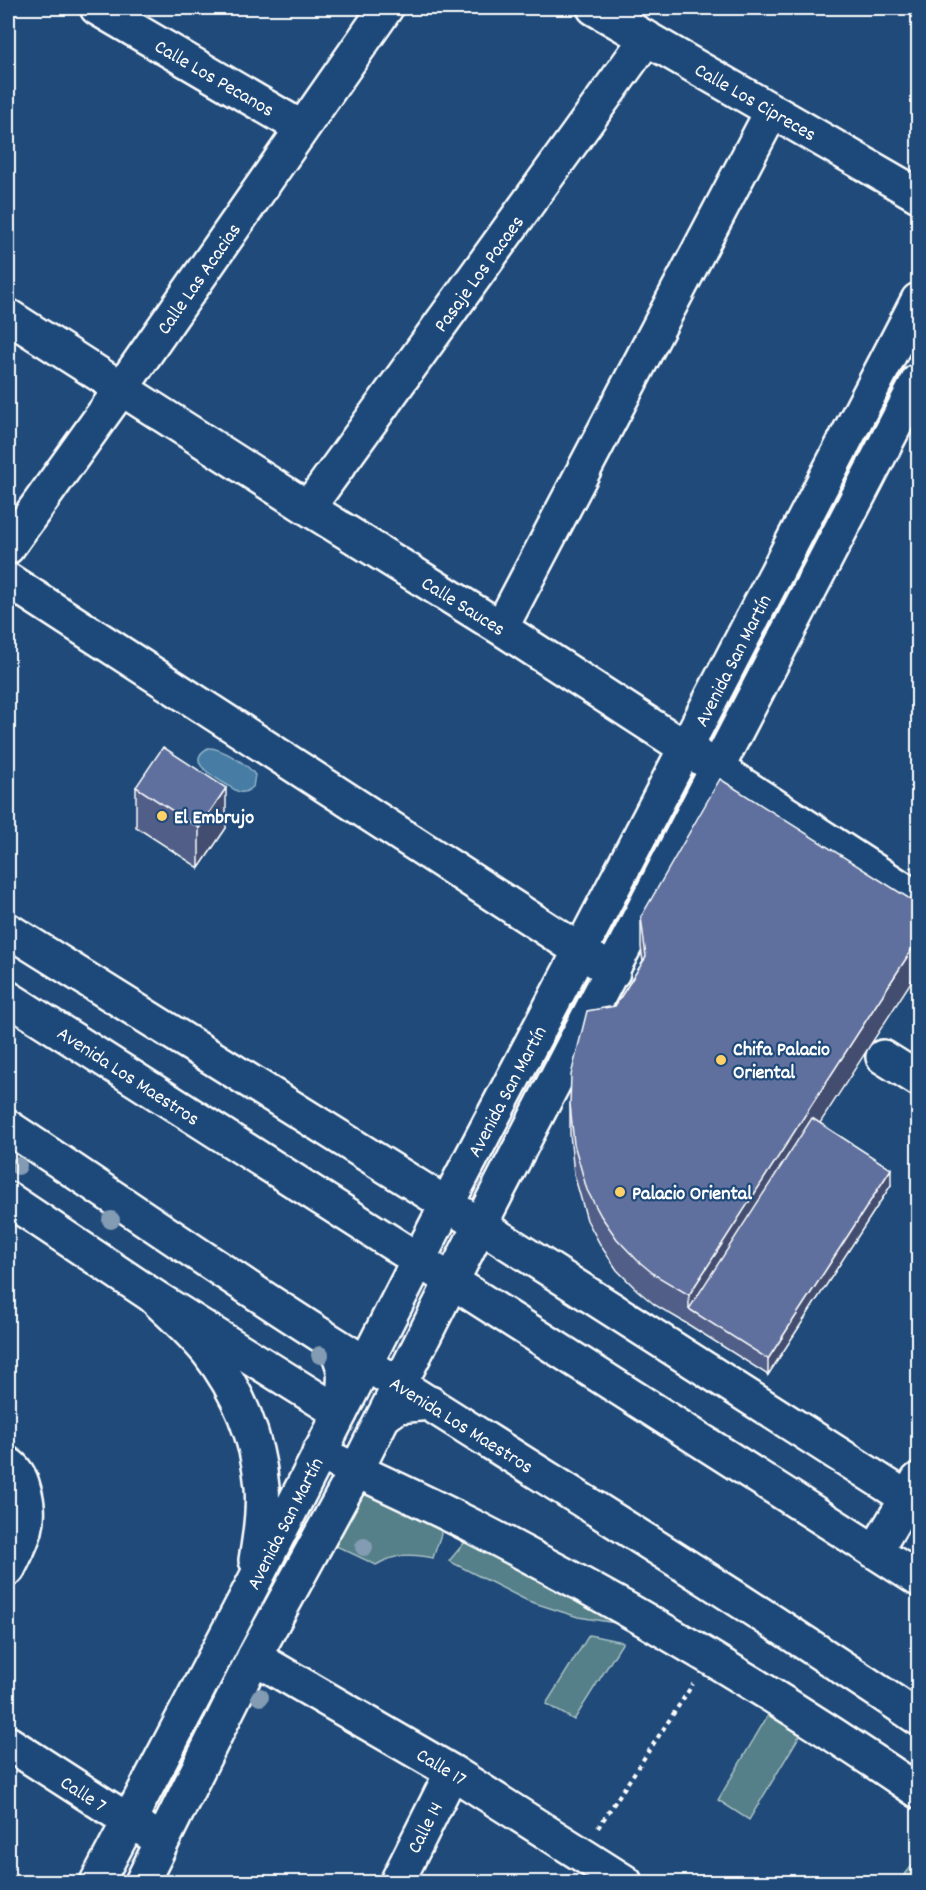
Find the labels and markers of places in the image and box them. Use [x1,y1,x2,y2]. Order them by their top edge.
place label: El Embrujo [174,805,254,833]
marker: El Embrujo [155,809,169,823]
place label: Chifa Palacio Oriental [733,1037,830,1088]
marker: Chifa Palacio Oriental [714,1053,728,1067]
place label: Palacio Oriental [632,1181,752,1209]
marker: Palacio Oriental [613,1185,627,1199]

